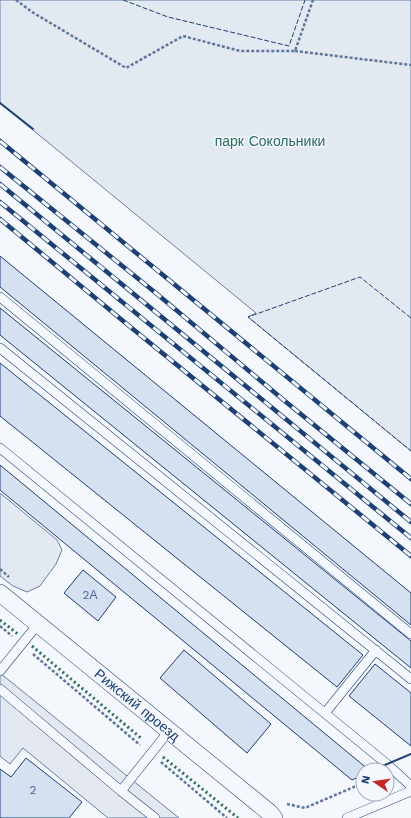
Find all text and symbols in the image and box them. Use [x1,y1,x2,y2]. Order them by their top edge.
park label: парк Сокольники [215,133,325,149]
house number: 2А [83,588,98,602]
street label: Рижский проезд [91,665,183,744]
north arrow [355,762,395,802]
text: N [358,774,373,785]
house number: 2 [30,783,37,797]

